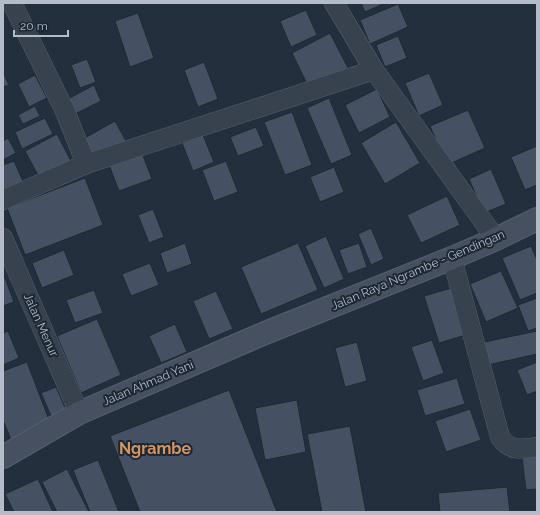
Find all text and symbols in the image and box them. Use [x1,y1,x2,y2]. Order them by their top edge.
scale bar [14,12,68,38]
text: 20 m [20,19,48,33]
street label: Jalan Raya Ngrambe - Gendingan [329,227,507,313]
street label: Jalan Menur [21,291,62,360]
street label: Jalan Ahmad Yani [100,358,196,408]
district label: Ngrambe [119,439,192,458]

